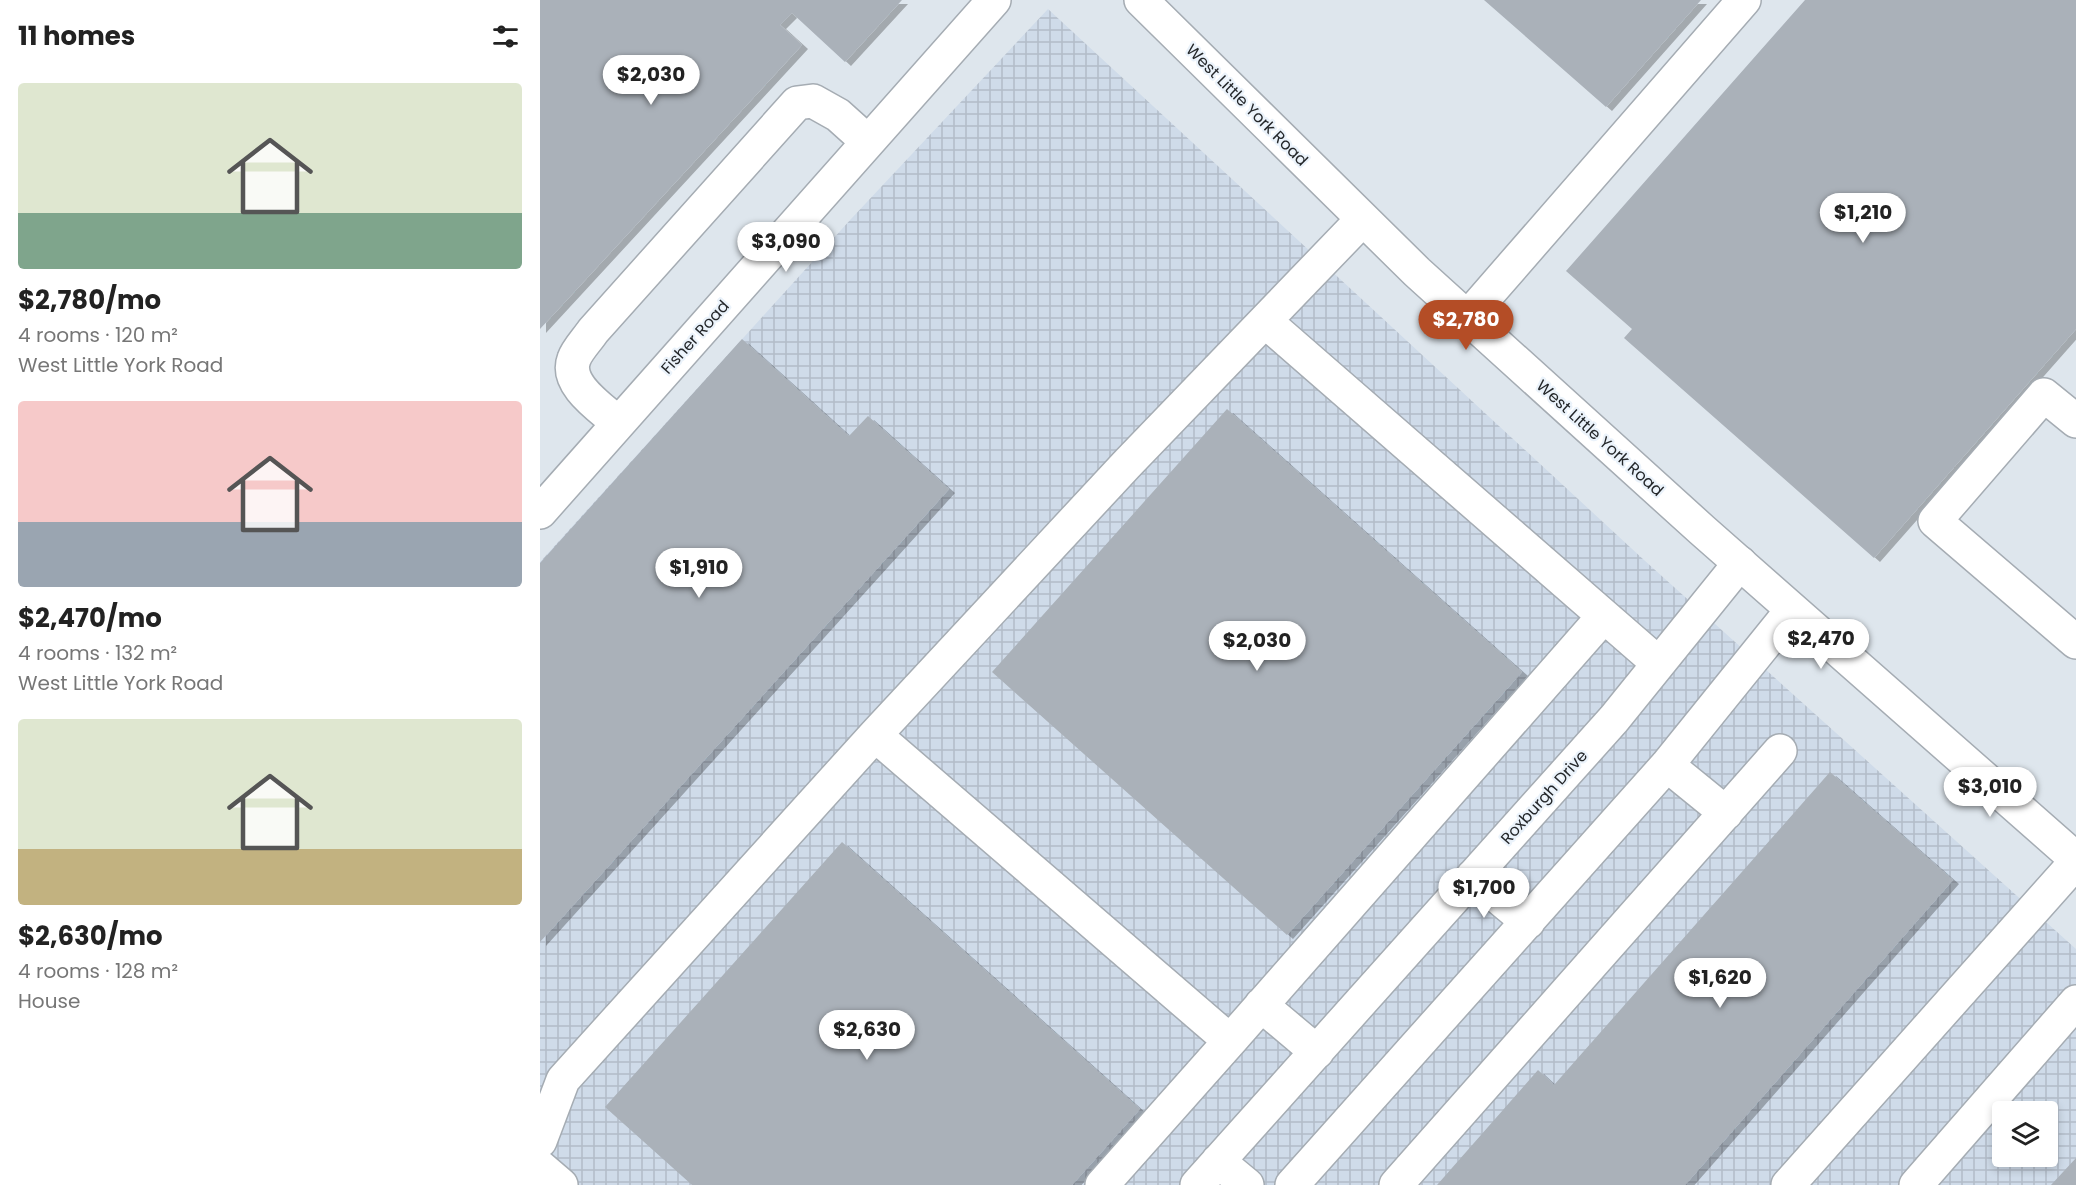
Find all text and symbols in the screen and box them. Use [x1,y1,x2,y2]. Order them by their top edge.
text: 11 homes [18,18,135,54]
icon: filters [489,20,522,53]
street label: West Little York Road [1181,39,1313,171]
pin: $2,030 [602,55,700,106]
text: $2,030 [617,60,685,88]
icon: home [216,122,324,230]
pin: $1,210 [1814,193,1912,244]
text: $1,210 [1834,198,1892,226]
pin: $3,090 [737,222,835,273]
text: $3,090 [751,227,821,255]
text: $2,780/mo [18,282,161,318]
street label: Fisher Road [656,295,734,379]
pin: $2,780 [1417,300,1515,351]
text: $2,780 [1432,305,1500,333]
text: 4 rooms · 120 m² [18,321,178,349]
text: West Little York Road [18,351,223,379]
street label: West Little York Road [1531,374,1669,502]
icon: home [216,440,324,548]
pin: $1,910 [650,548,748,599]
text: $1,910 [669,553,729,581]
text: $2,470/mo [18,600,162,636]
pin: $2,470 [1772,619,1870,670]
pin: $2,030 [1208,621,1306,672]
text: $2,470 [1787,624,1855,652]
text: $2,030 [1223,626,1291,654]
text: 4 rooms · 132 m² [18,639,177,667]
text: West Little York Road [18,669,223,697]
street label: Roxburgh Drive [1495,745,1593,849]
icon: home [216,758,324,866]
pin: $3,010 [1941,767,2039,818]
text: $3,010 [1958,772,2022,800]
pin: $1,700 [1435,868,1533,919]
text: $1,700 [1452,873,1516,901]
text: $2,630/mo [18,918,163,954]
text: 4 rooms · 128 m² [18,957,178,985]
pin: $1,620 [1671,958,1769,1009]
text: $1,620 [1688,963,1752,991]
text: House [18,987,80,1015]
pin: $2,630 [818,1010,916,1061]
text: $2,630 [833,1015,901,1043]
map controls [1992,1101,2058,1167]
button: layers [1992,1101,2058,1167]

